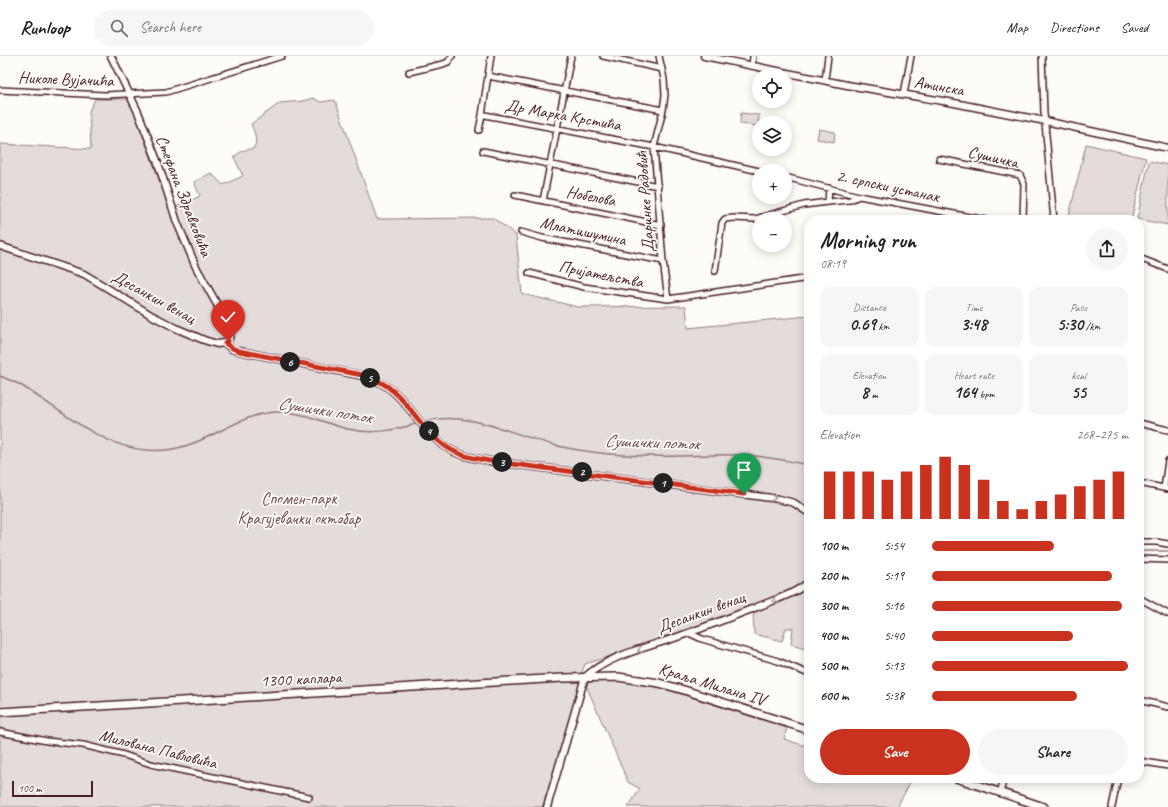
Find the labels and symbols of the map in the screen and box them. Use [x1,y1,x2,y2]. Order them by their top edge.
street label: Николе Вујачића [18,67,116,91]
street label: Атинска [913,71,966,101]
street label: Др Марка Крстића [503,94,624,136]
street label: Стефана Здравковића [151,132,217,261]
street label: Сушичка [966,141,1022,173]
street label: Даринке Радовић [631,150,659,253]
street label: 2. српски устанак [835,165,943,208]
street label: Нобелова [565,181,619,211]
street label: Млатишумина [538,212,629,251]
street label: Пријатељства [557,256,647,293]
street label: Десанкин венац [109,265,200,329]
pin [211,300,245,341]
pin: 6 [280,352,300,372]
pin: 5 [360,368,380,388]
water label: Сушички поток [277,392,377,429]
pin: 4 [419,421,439,441]
water label: Сушички поток [604,429,703,455]
pin: 3 [492,452,512,472]
pin [727,453,761,494]
pin: 2 [572,462,592,482]
pin: 1 [653,473,673,493]
park label: Спомен-парк Крагујевачки октобар [237,488,362,529]
one-way arrow [770,493,776,502]
street label: Десанкин венац [654,586,749,638]
one-way arrow [771,595,778,603]
one-way arrow [636,645,643,654]
street label: Краља Милана IV [656,658,771,711]
street label: 1300 каплара [260,666,344,692]
street label: Милована Павловића [97,724,221,774]
scale bar [12,779,93,798]

